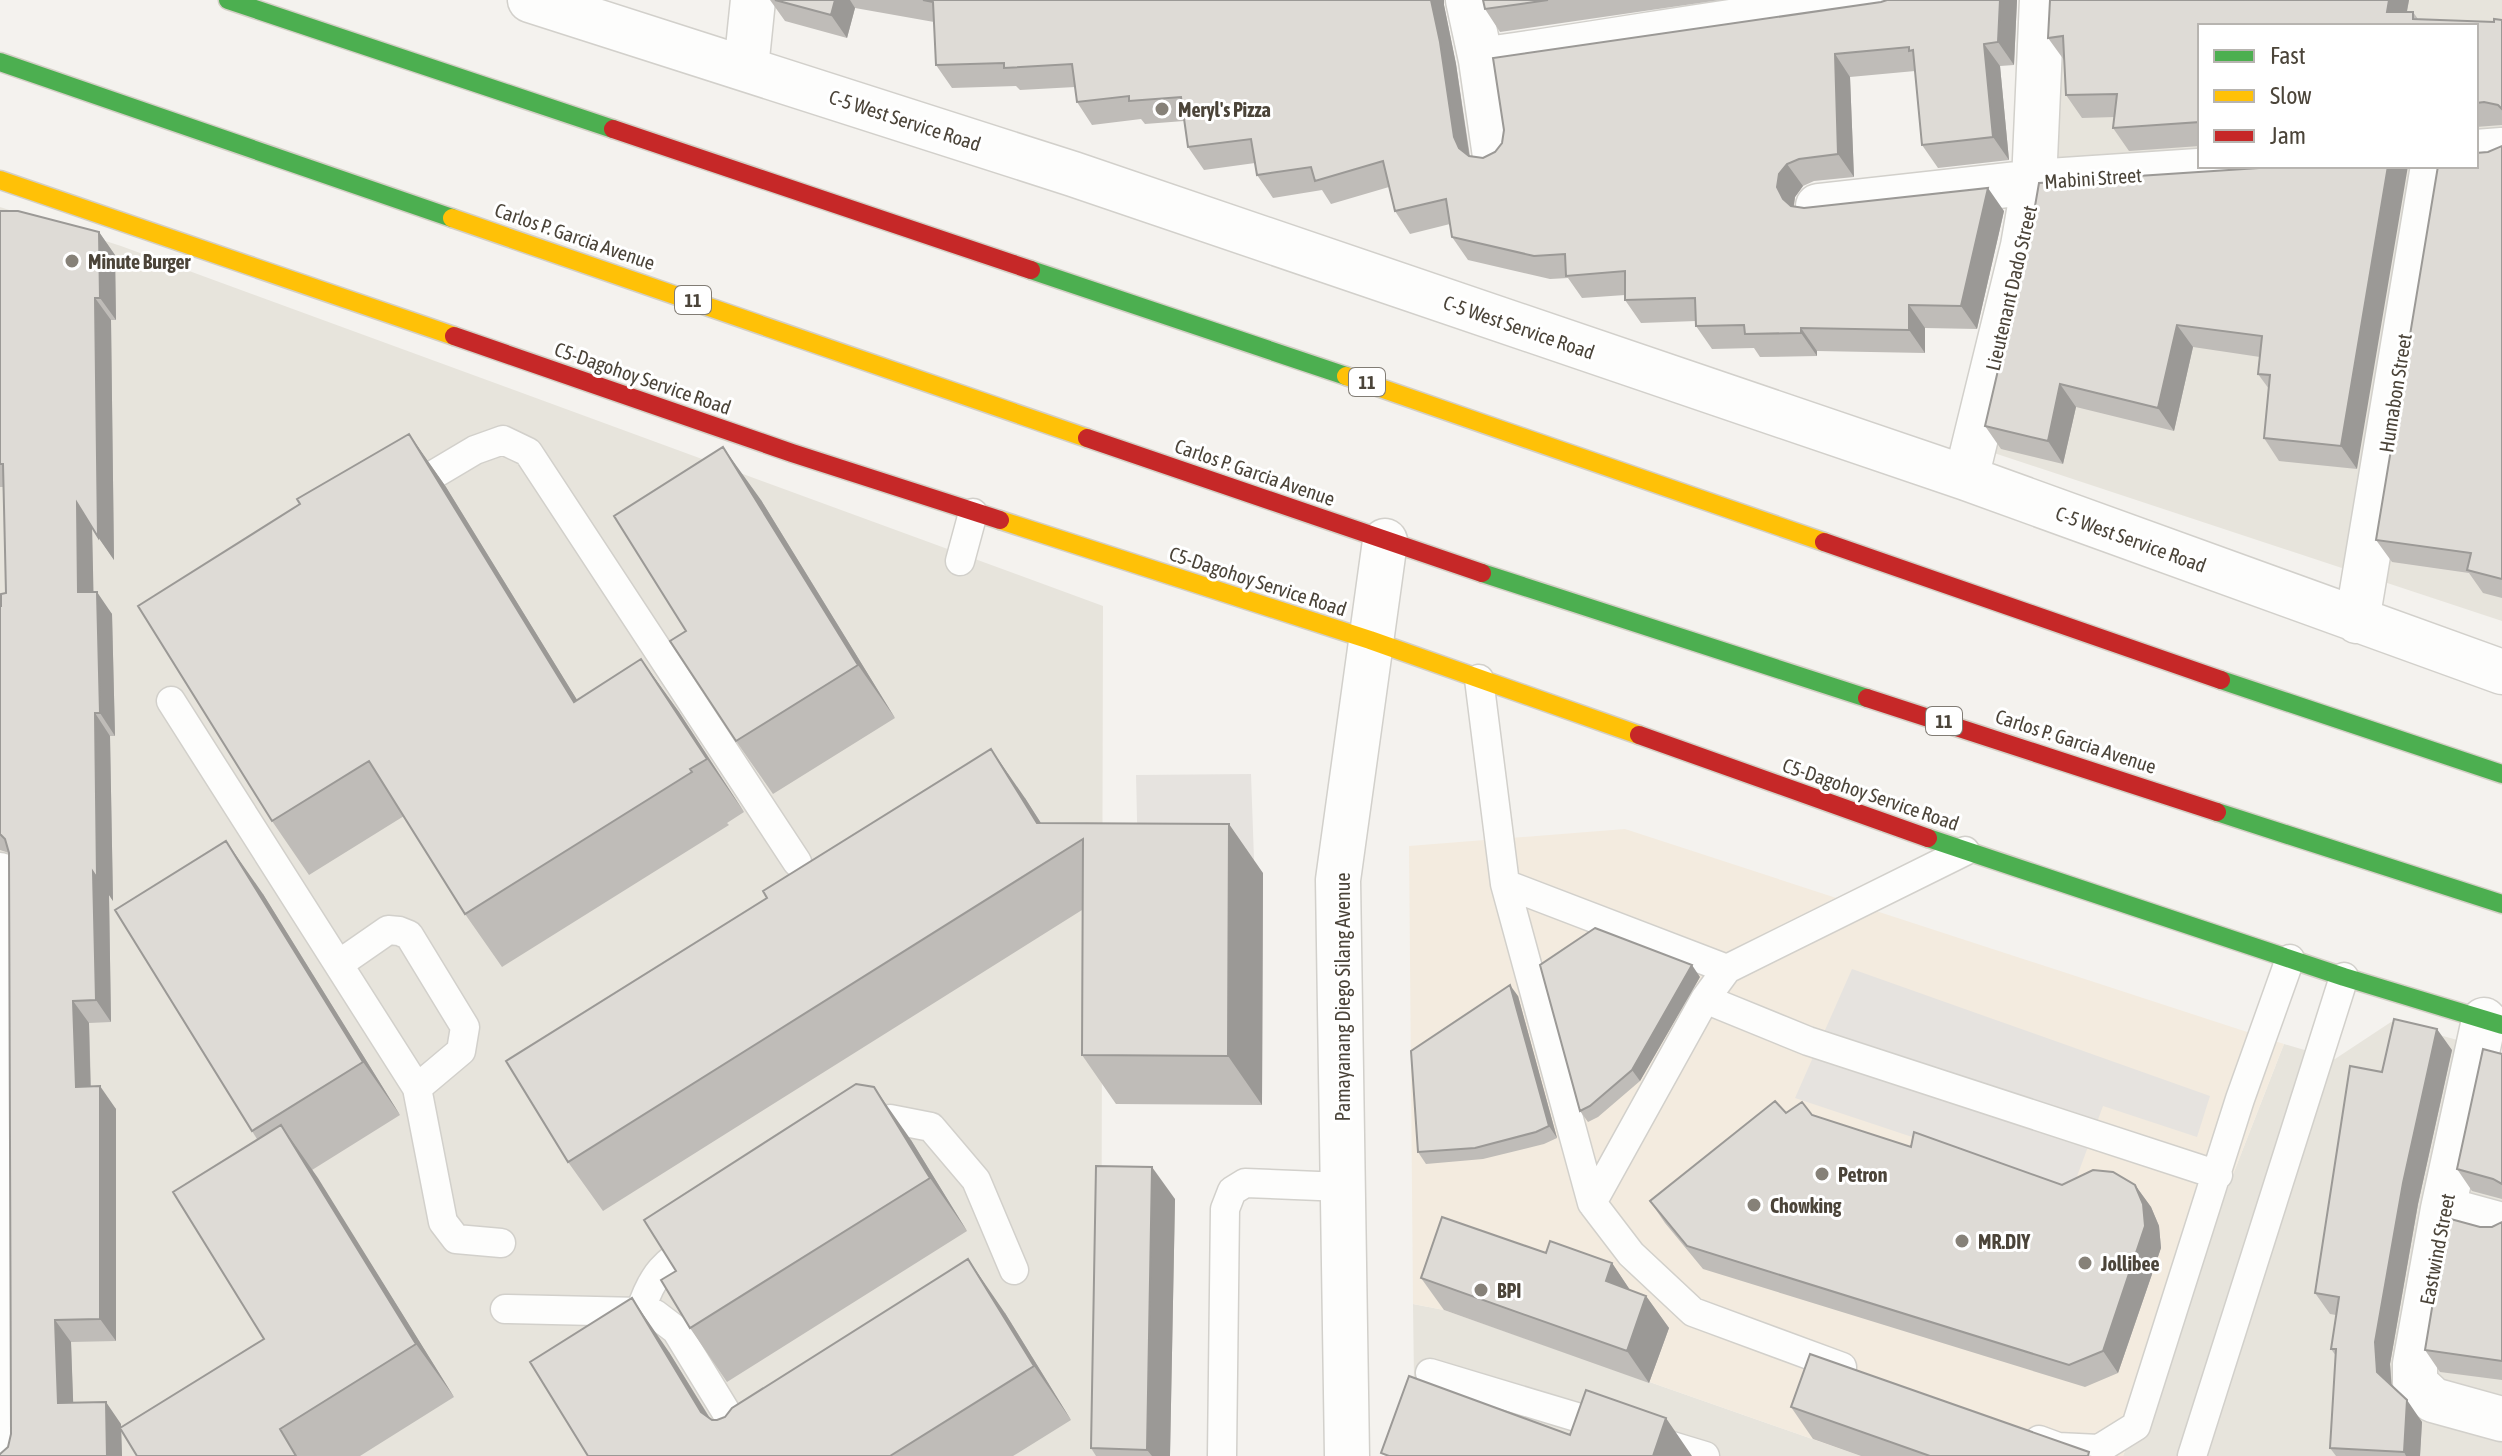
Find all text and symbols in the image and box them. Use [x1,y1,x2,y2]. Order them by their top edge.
legend [2198,24,2478,168]
text: Fast [2270,42,2306,69]
text: Slow [2270,82,2312,109]
street label: C-5 West Service Road [826,85,984,155]
place label: Meryl's Pizza [1178,98,1271,121]
marker: Meryl's Pizza [1153,100,1171,118]
text: Jam [2270,122,2306,149]
street label: Mabini Street [2043,163,2143,193]
street label: Carlos P. Garcia Avenue [492,198,658,274]
street label: Lieutenant Dado Street [1981,203,2041,373]
place label: Minute Burger [88,250,191,273]
marker: Minute Burger [63,252,81,270]
road number: 11 [675,286,711,314]
street label: C-5 West Service Road [1440,290,1598,364]
street label: Humabon Street [2374,332,2416,454]
street label: C5-Dagohoy Service Road [552,337,734,419]
road number: 11 [1349,368,1385,396]
street label: Carlos P. Garcia Avenue [1172,434,1338,510]
street label: C-5 West Service Road [2053,501,2209,577]
street label: C5-Dagohoy Service Road [1166,541,1350,621]
street label: Carlos P. Garcia Avenue [1993,704,2159,778]
road number: 11 [1926,707,1962,735]
street label: C5-Dagohoy Service Road [1780,753,1962,835]
street label: Pamayanang Diego Silang Avenue [1331,873,1354,1122]
place label: Petron [1838,1163,1887,1186]
marker: Petron [1813,1165,1831,1183]
street label: Eastwind Street [2415,1191,2459,1307]
place label: Chowking [1770,1194,1842,1217]
marker: Chowking [1745,1196,1763,1214]
place label: MR.DIY [1978,1230,2031,1253]
marker: MR.DIY [1953,1232,1971,1250]
place label: Jollibee [2100,1252,2160,1275]
marker: Jollibee [2076,1254,2094,1272]
place label: BPI [1497,1279,1521,1302]
marker: BPI [1472,1281,1490,1299]

